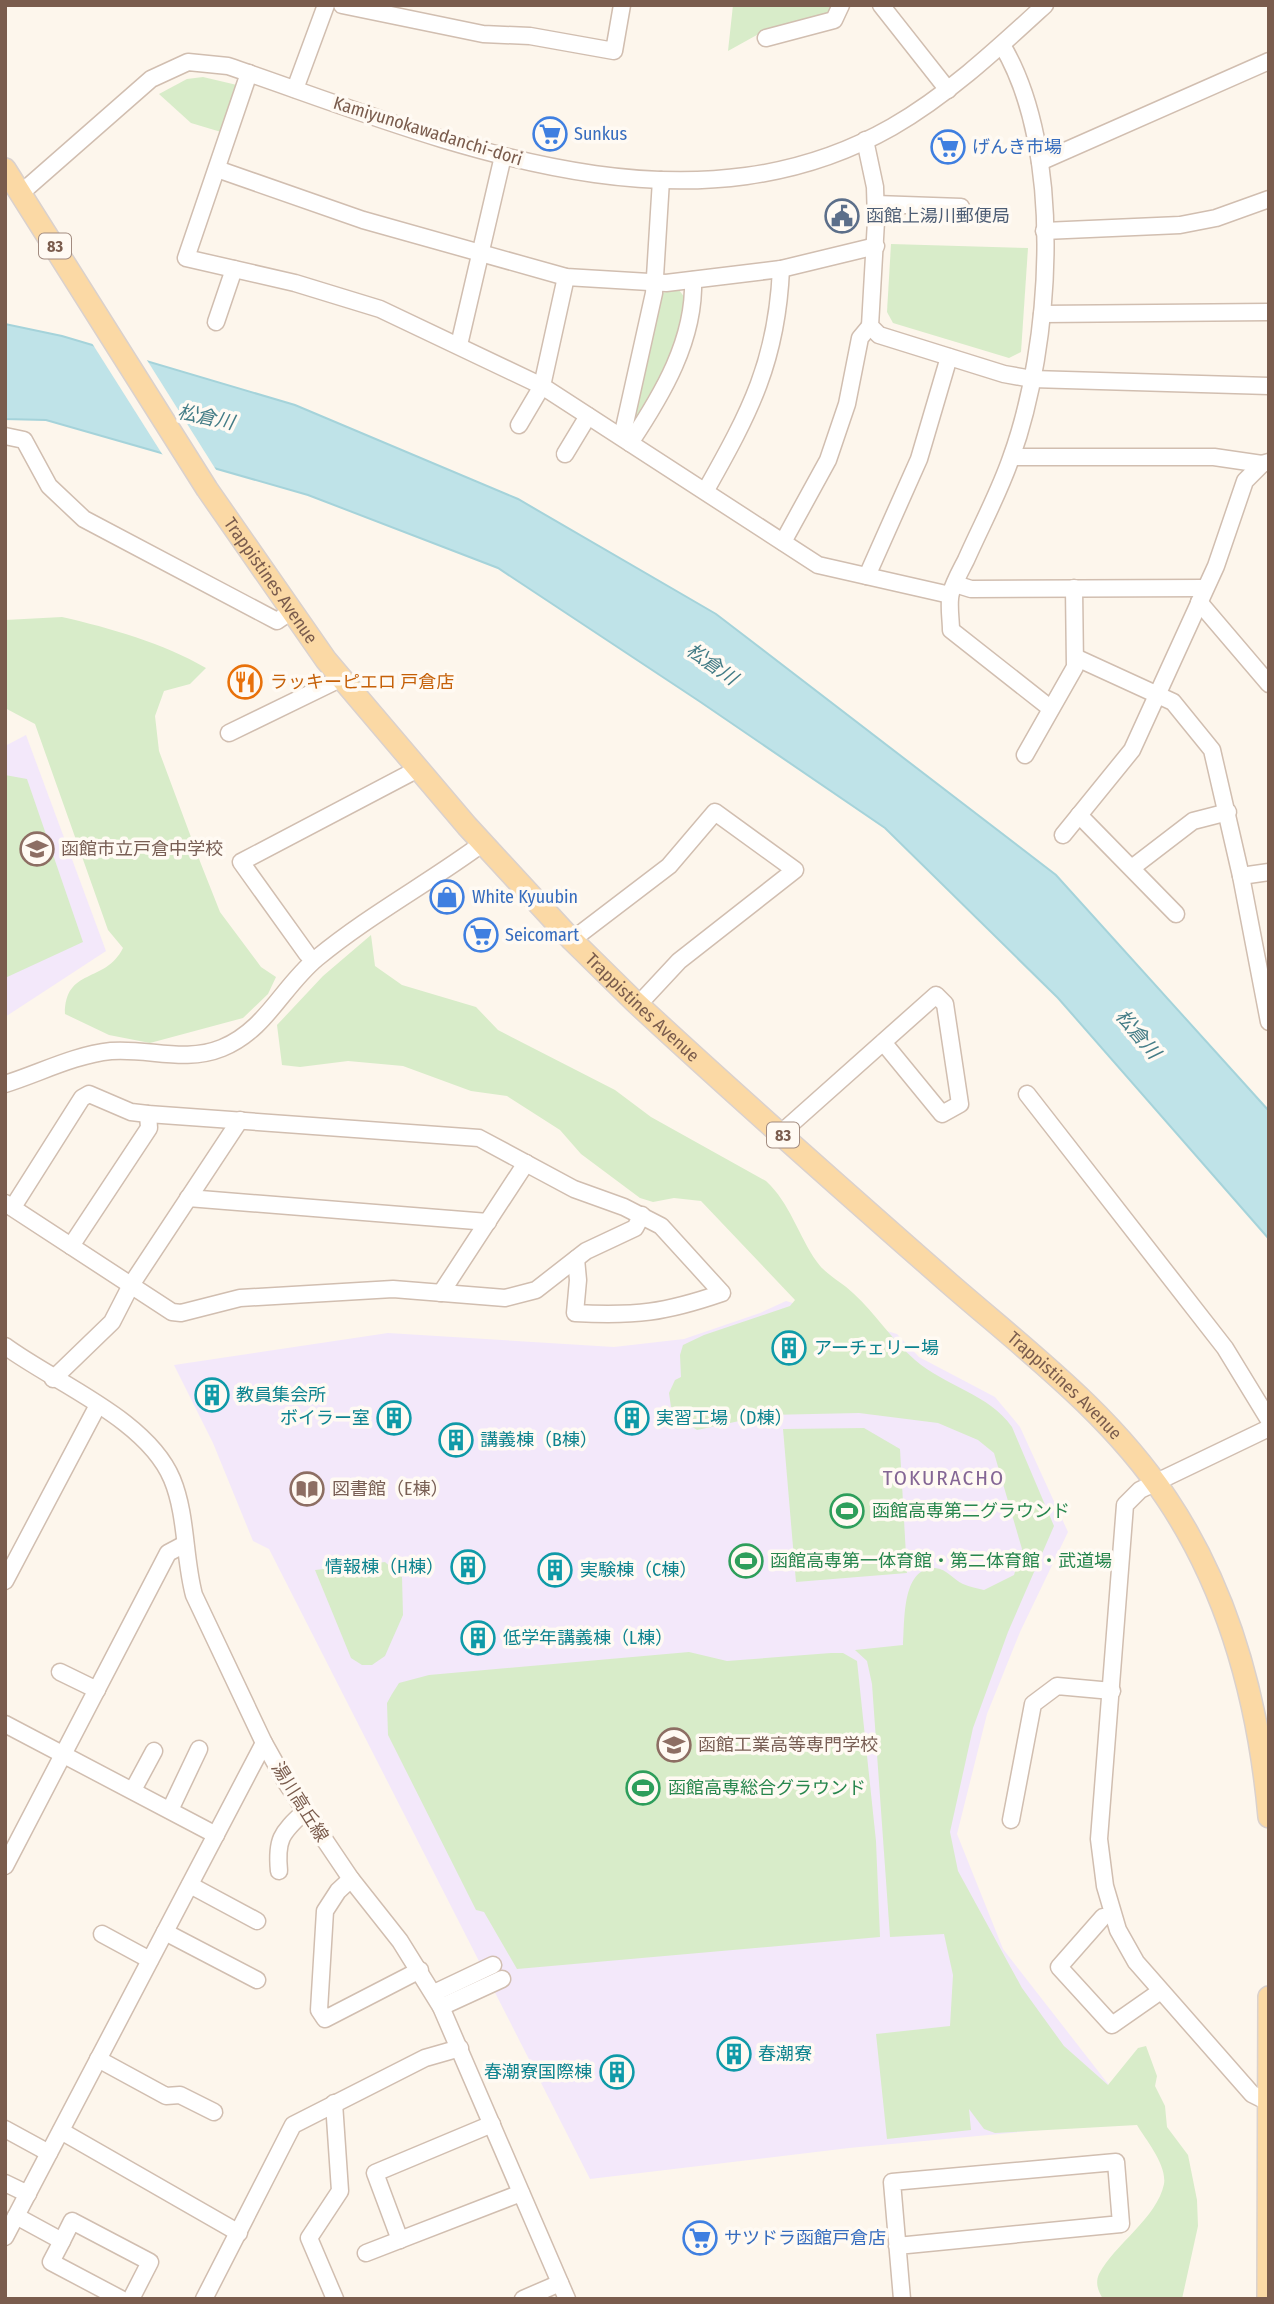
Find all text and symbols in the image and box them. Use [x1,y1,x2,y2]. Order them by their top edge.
street label: Kamiyunokawadanchi-dori [331,92,525,170]
supermarket icon: Sunkus [531,115,569,153]
place label: Sunkus [574,123,628,145]
supermarket icon: げんき市場 [929,128,967,166]
place label: げんき市場 [972,136,1062,158]
public building icon: 函館上湯川郵便局 [823,197,861,235]
place label: 函館上湯川郵便局 [866,205,1010,227]
road number: 83 [39,234,71,258]
water label: 松倉川 [176,400,238,435]
street label: Trappistines Avenue [219,513,322,648]
water label: 松倉川 [682,638,744,691]
restaurant icon: ラッキーピエロ 戸倉店 [226,663,264,701]
place label: ラッキーピエロ 戸倉店 [270,671,454,693]
school or university icon: 函館市立戸倉中学校 [18,830,56,868]
place label: 函館市立戸倉中学校 [61,838,223,860]
shop icon: White Kyuubin [428,878,466,916]
place label: White Kyuubin [472,886,578,908]
supermarket icon: Seicomart [462,916,500,954]
place label: Seicomart [505,924,579,946]
street label: Trappistines Avenue [581,948,704,1067]
water label: 松倉川 [1111,1005,1166,1065]
road number: 83 [767,1122,799,1148]
street label: Trappistines Avenue [1003,1327,1127,1444]
building icon: アーチェリー場 [770,1329,808,1367]
place label: アーチェリー場 [814,1337,939,1359]
building icon: 教員集会所 [193,1376,231,1414]
place label: 教員集会所 [236,1384,326,1406]
building icon: ボイラー室 [375,1399,413,1437]
building icon: 実習工場（D棟） [613,1399,651,1437]
place label: ボイラー室 [280,1407,370,1429]
place label: 実習工場（D棟） [656,1407,792,1429]
building icon: 講義棟（B棟） [437,1421,475,1459]
place label: 講義棟（B棟） [480,1429,598,1451]
district label: TOKURACHO [883,1465,1005,1491]
library icon: 図書館（E棟） [288,1470,326,1508]
place label: 図書館（E棟） [332,1478,448,1500]
sports icon: 函館高専第二グラウンド [828,1492,866,1530]
place label: 函館高専第二グラウンド [872,1500,1070,1522]
sports icon: 函館高専第一体育館・第二体育館・武道場 [727,1542,765,1580]
building icon: 情報棟（H棟） [449,1548,487,1586]
place label: 函館高専第一体育館・第二体育館・武道場 [770,1550,1112,1572]
building icon: 実験棟（C棟） [536,1551,574,1589]
place label: 情報棟（H棟） [325,1556,444,1578]
place label: 実験棟（C棟） [580,1559,697,1581]
building icon: 低学年講義棟（L棟） [459,1619,497,1657]
place label: 低学年講義棟（L棟） [503,1627,673,1649]
school or university icon: 函館工業高等専門学校 [655,1726,693,1764]
place label: 函館工業高等専門学校 [698,1734,878,1756]
street label: 湯川高丘線 [267,1758,333,1846]
sports icon: 函館高専総合グラウンド [624,1769,662,1807]
place label: 函館高専総合グラウンド [668,1777,866,1799]
building icon: 春潮寮 [715,2035,753,2073]
place label: 春潮寮 [758,2043,812,2065]
building icon: 春潮寮国際棟 [598,2053,636,2091]
place label: 春潮寮国際棟 [484,2061,592,2083]
supermarket icon: サツドラ函館戸倉店 [681,2219,719,2257]
place label: サツドラ函館戸倉店 [724,2227,886,2249]

